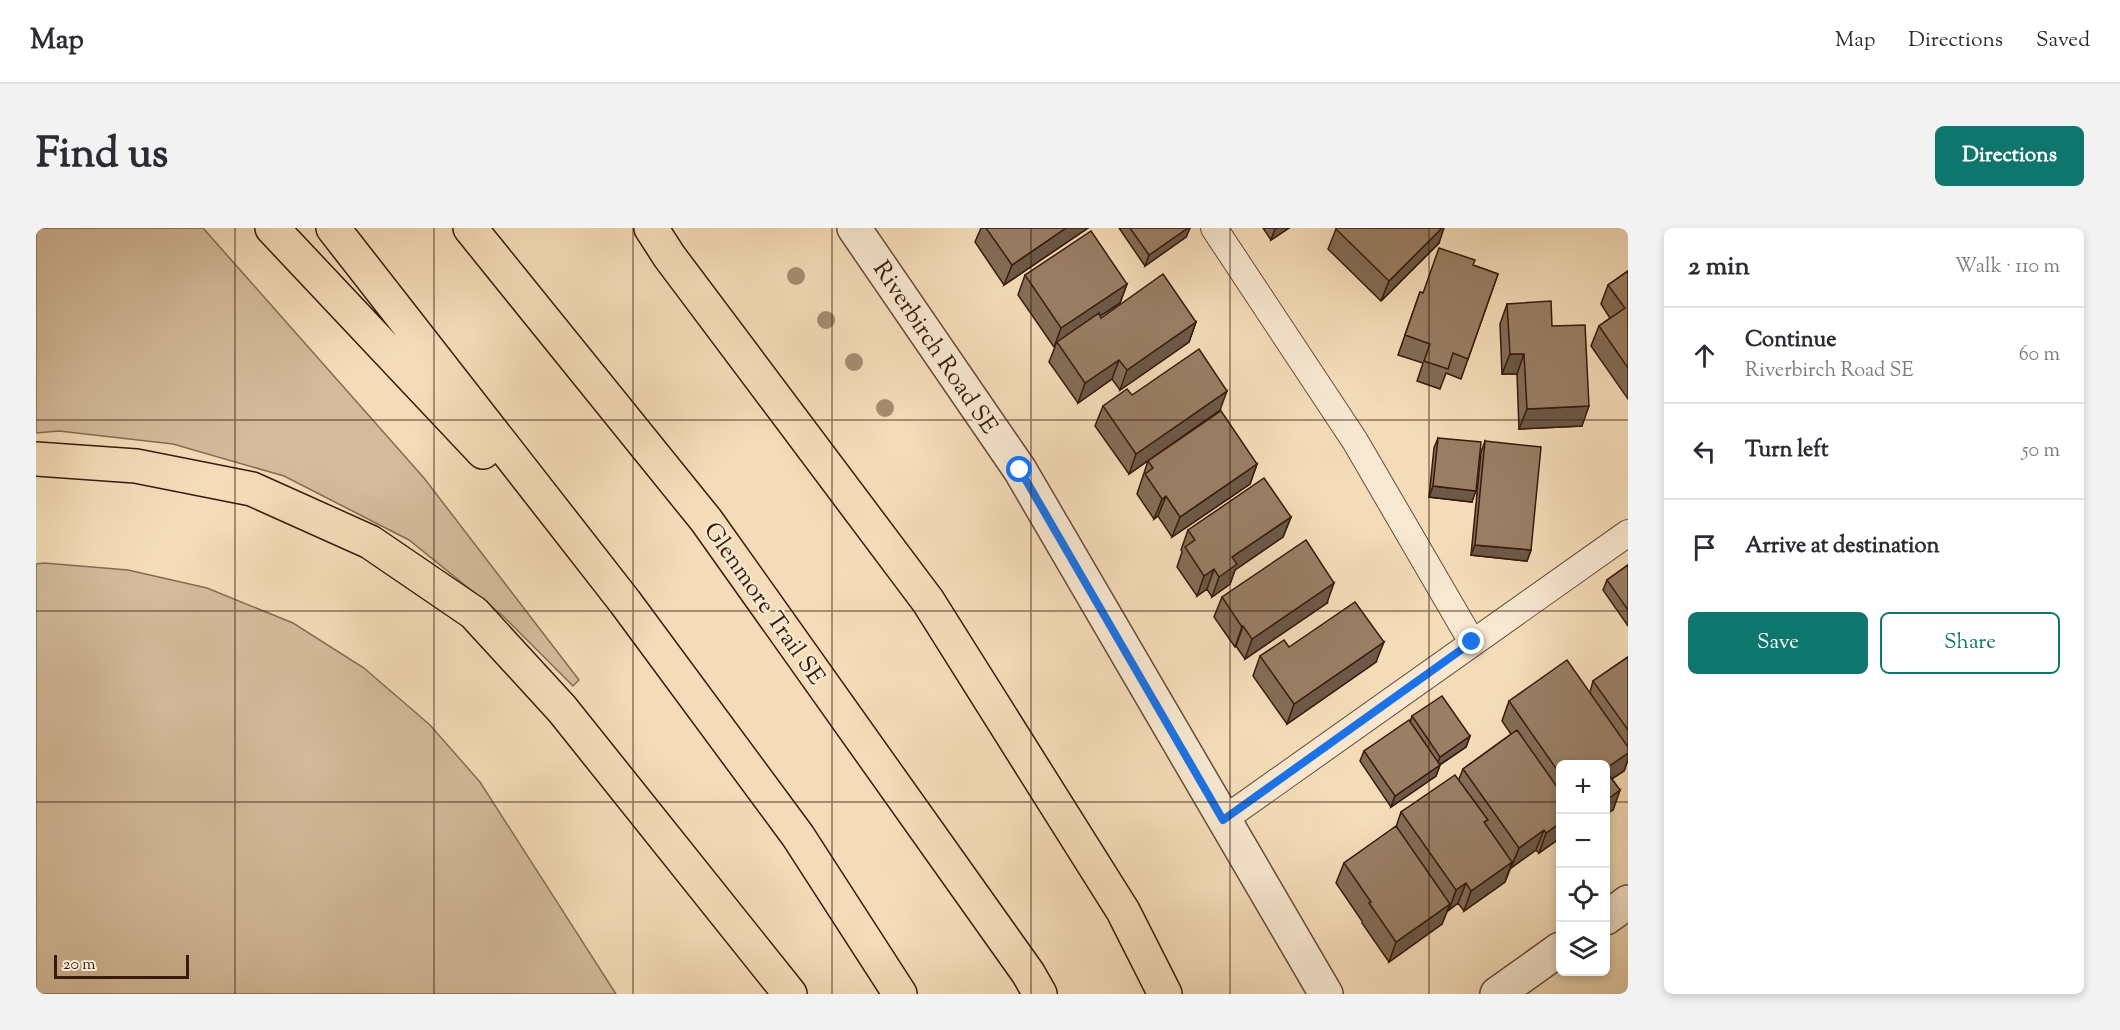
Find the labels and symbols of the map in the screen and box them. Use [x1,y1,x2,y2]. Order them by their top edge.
street label: Riverbirch Road SE [864,255,1005,442]
route start [1006,456,1032,482]
street label: Glenmore Trail SE [694,516,833,693]
route end [1458,628,1484,654]
scale bar [54,952,189,980]

